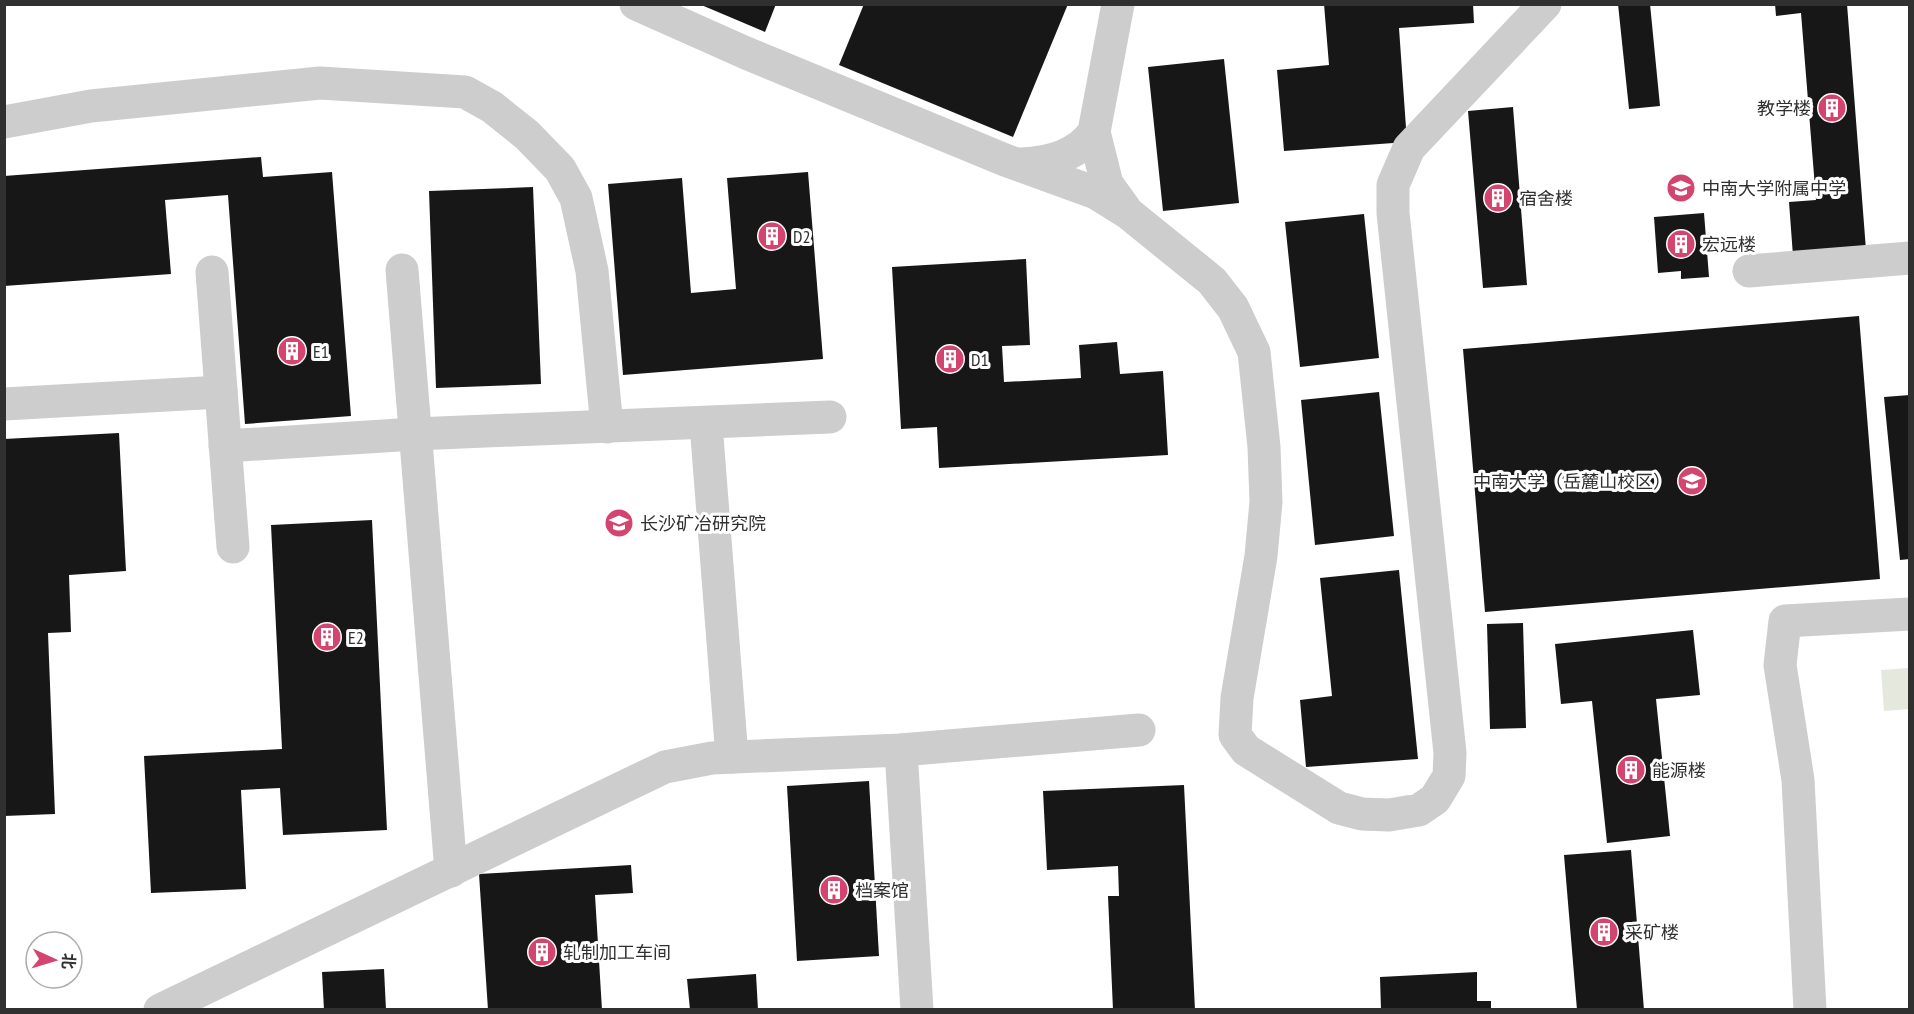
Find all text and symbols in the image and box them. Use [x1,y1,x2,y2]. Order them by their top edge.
building icon: 教学楼 [1816,92,1848,124]
place label: 教学楼 [1757,97,1811,120]
school or university icon: 中南大学附属中学 [1665,172,1697,204]
place label: 中南大学附属中学 [1702,177,1846,200]
building icon: 宿舍楼 [1482,182,1514,214]
place label: 宿舍楼 [1519,187,1573,210]
building icon: D2 [756,220,788,252]
place label: D2 [793,225,811,248]
building icon: 宏远楼 [1665,228,1697,260]
place label: 宏远楼 [1702,233,1756,256]
building icon: E1 [276,335,308,367]
place label: E1 [313,340,329,363]
building icon: D1 [934,343,966,375]
place label: D1 [971,348,989,371]
school or university icon: 中南大学（岳麓山校区） [1676,465,1708,497]
place label: 中南大学（岳麓山校区） [1473,470,1671,493]
school or university icon: 长沙矿冶研究院 [603,507,635,539]
place label: 长沙矿冶研究院 [640,512,766,535]
building icon: E2 [311,621,343,653]
place label: E2 [348,626,364,649]
building icon: 能源楼 [1615,754,1647,786]
place label: 能源楼 [1652,759,1706,782]
building icon: 档案馆 [818,874,850,906]
place label: 档案馆 [855,879,909,902]
building icon: 采矿楼 [1588,916,1620,948]
place label: 采矿楼 [1625,921,1679,944]
north arrow [24,930,84,990]
building icon: 轧制加工车间 [526,936,558,968]
place label: 轧制加工车间 [563,941,671,964]
text: 北 [58,952,79,970]

